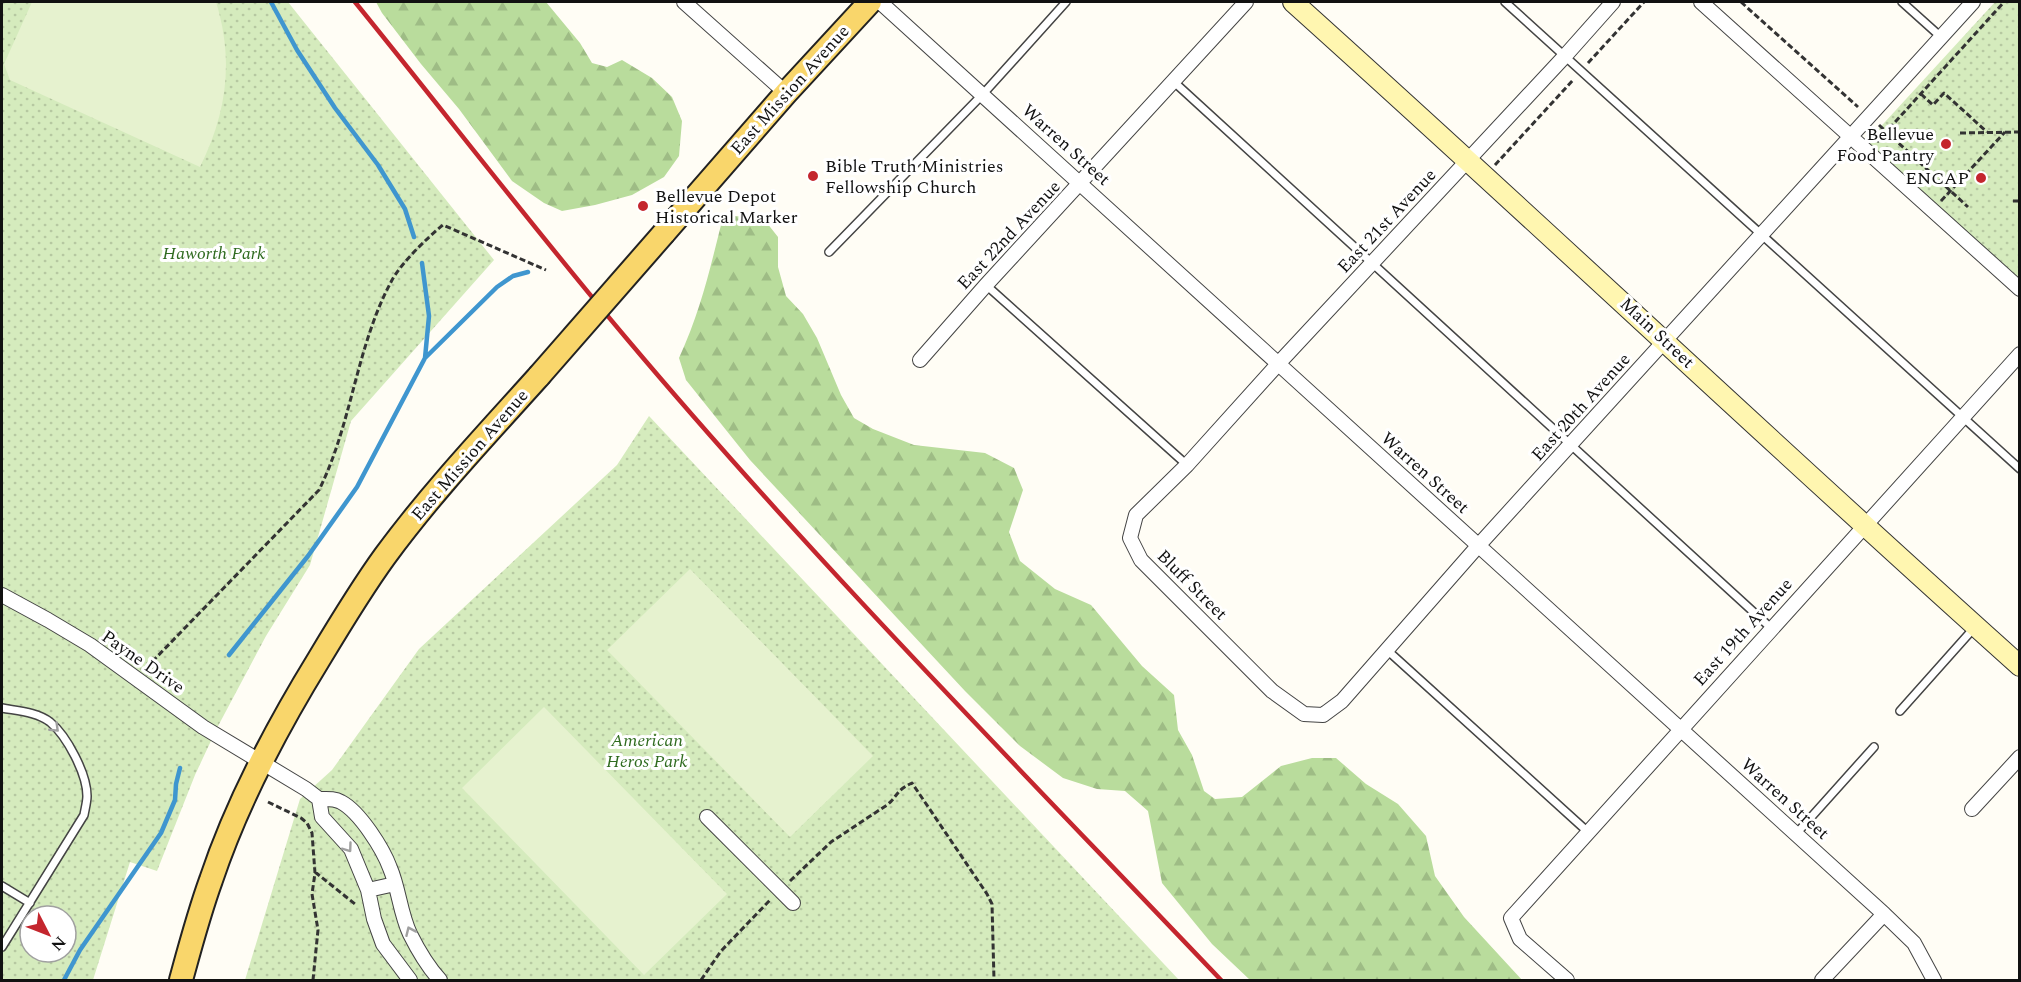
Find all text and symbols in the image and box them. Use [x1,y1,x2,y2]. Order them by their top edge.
street label: East Mission Avenue [724,19,856,161]
street label: Warren Street [1016,98,1116,192]
place label: Bellevue Food Pantry [1837,121,1935,169]
marker: Bellevue Food Pantry [1939,137,1953,151]
place label: Bible Truth Ministries Fellowship Church [825,153,1004,201]
street label: East 21st Avenue [1331,162,1443,280]
place label: ENCAP [1905,165,1969,192]
marker: Bible Truth Ministries Fellowship Church [806,169,820,183]
marker: ENCAP [1974,171,1988,185]
street label: East 22nd Avenue [951,174,1067,296]
place label: Bellevue Depot Historical Marker [655,183,798,231]
marker: Bellevue Depot Historical Marker [636,199,650,213]
park label: Haworth Park [163,240,266,267]
street label: Main Street [1613,291,1701,375]
street label: East 20th Avenue [1525,347,1637,467]
street label: East Mission Avenue [405,383,535,527]
street label: Warren Street [1375,426,1475,520]
street label: Bluff Street [1150,543,1234,627]
street label: East 19th Avenue [1687,572,1799,692]
street label: Payne Drive [96,623,190,701]
one-way arrow [48,721,58,732]
park label: American Heros Park [606,727,688,775]
street label: Warren Street [1735,752,1835,846]
one-way arrow [341,841,352,852]
north arrow [18,904,78,964]
one-way arrow [405,926,417,937]
text: N [45,930,72,956]

